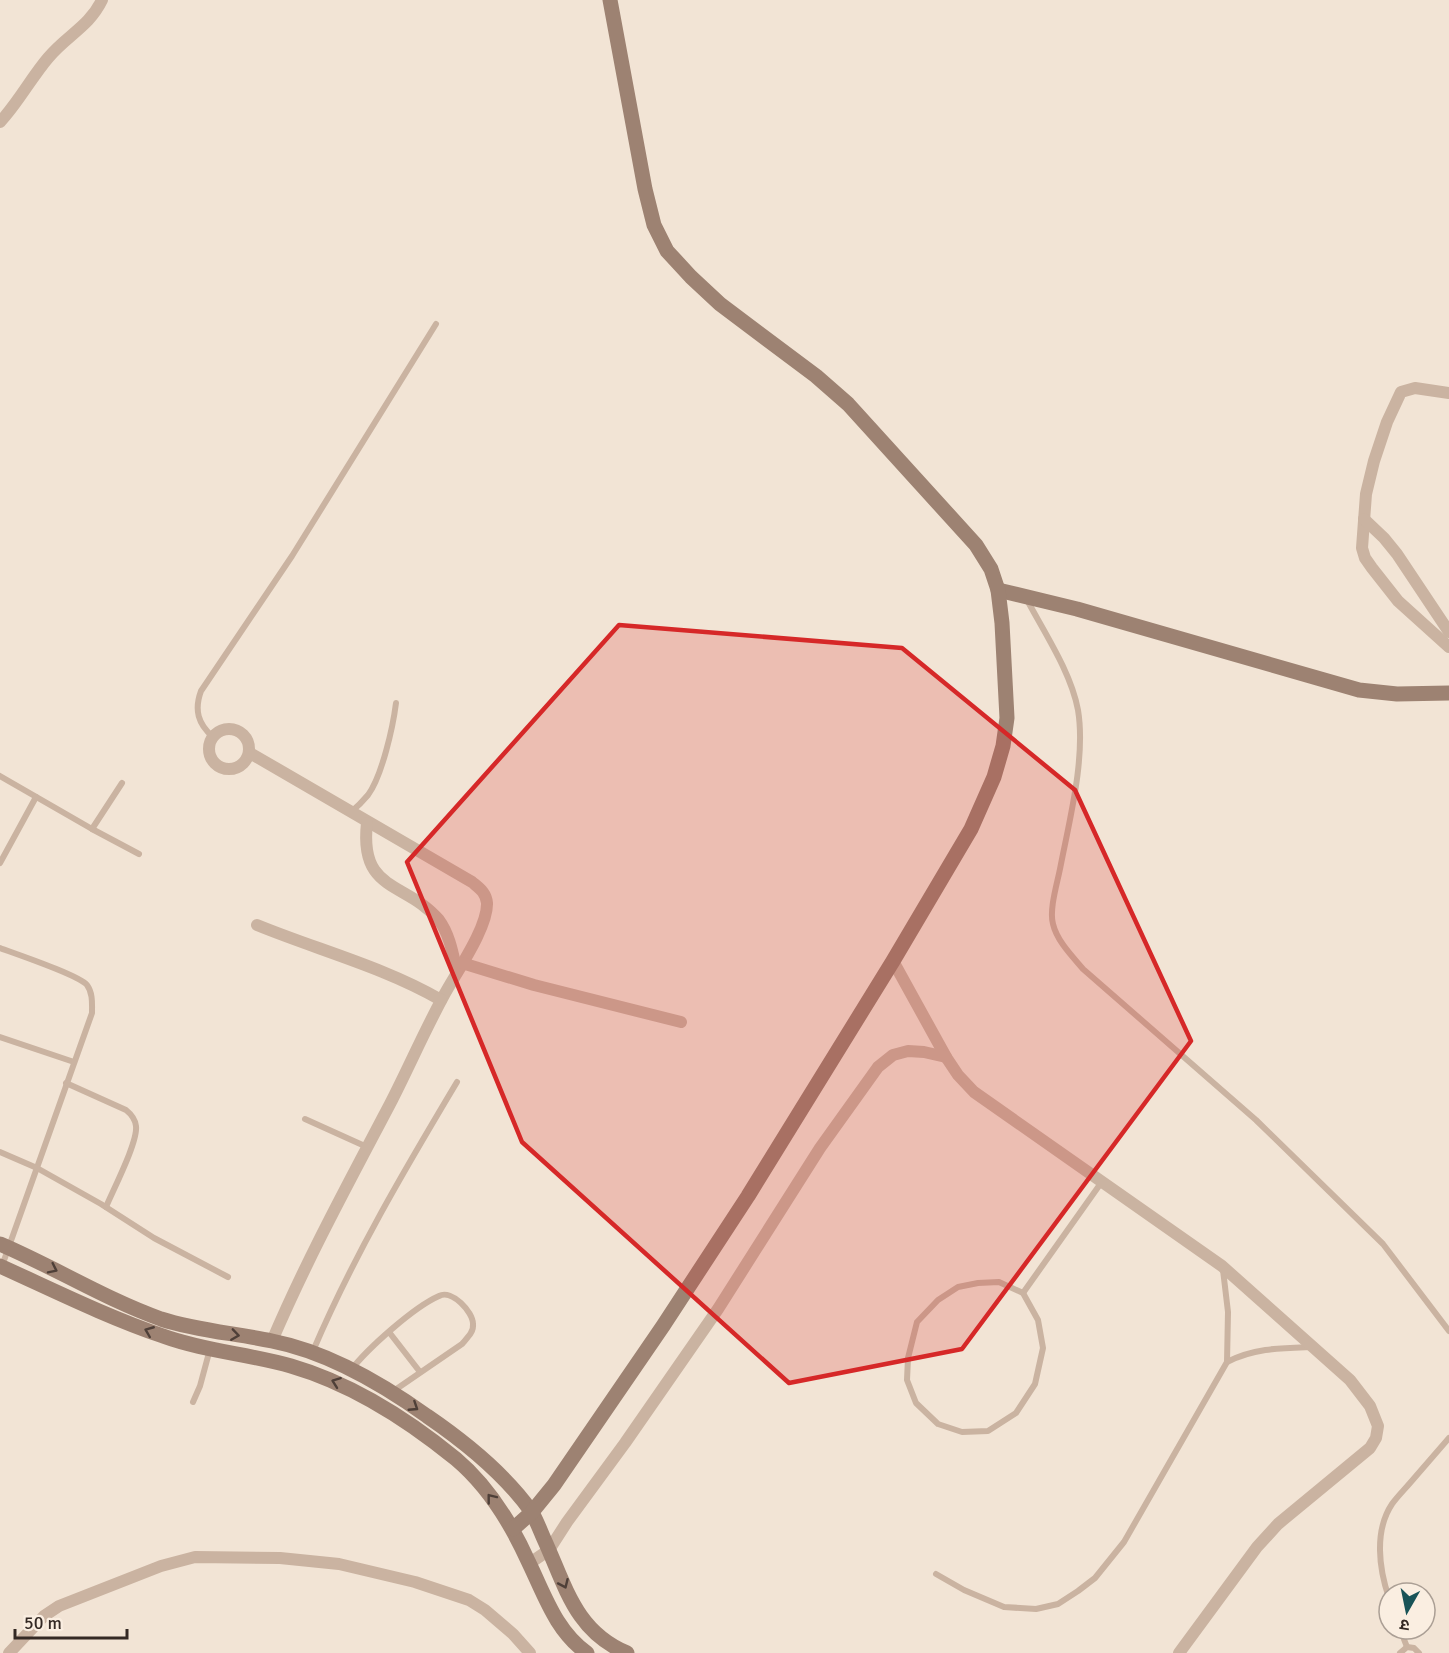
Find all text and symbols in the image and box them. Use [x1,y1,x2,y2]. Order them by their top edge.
one-way arrow [46,1262,57,1274]
one-way arrow [144,1326,155,1338]
one-way arrow [230,1329,240,1341]
one-way arrow [332,1377,342,1390]
one-way arrow [407,1400,418,1411]
one-way arrow [487,1494,498,1505]
one-way arrow [557,1577,569,1588]
north arrow [1377,1581,1437,1641]
scale bar [15,1602,128,1640]
text: 50 m [24,1612,62,1634]
text: उ [1398,1614,1411,1635]

